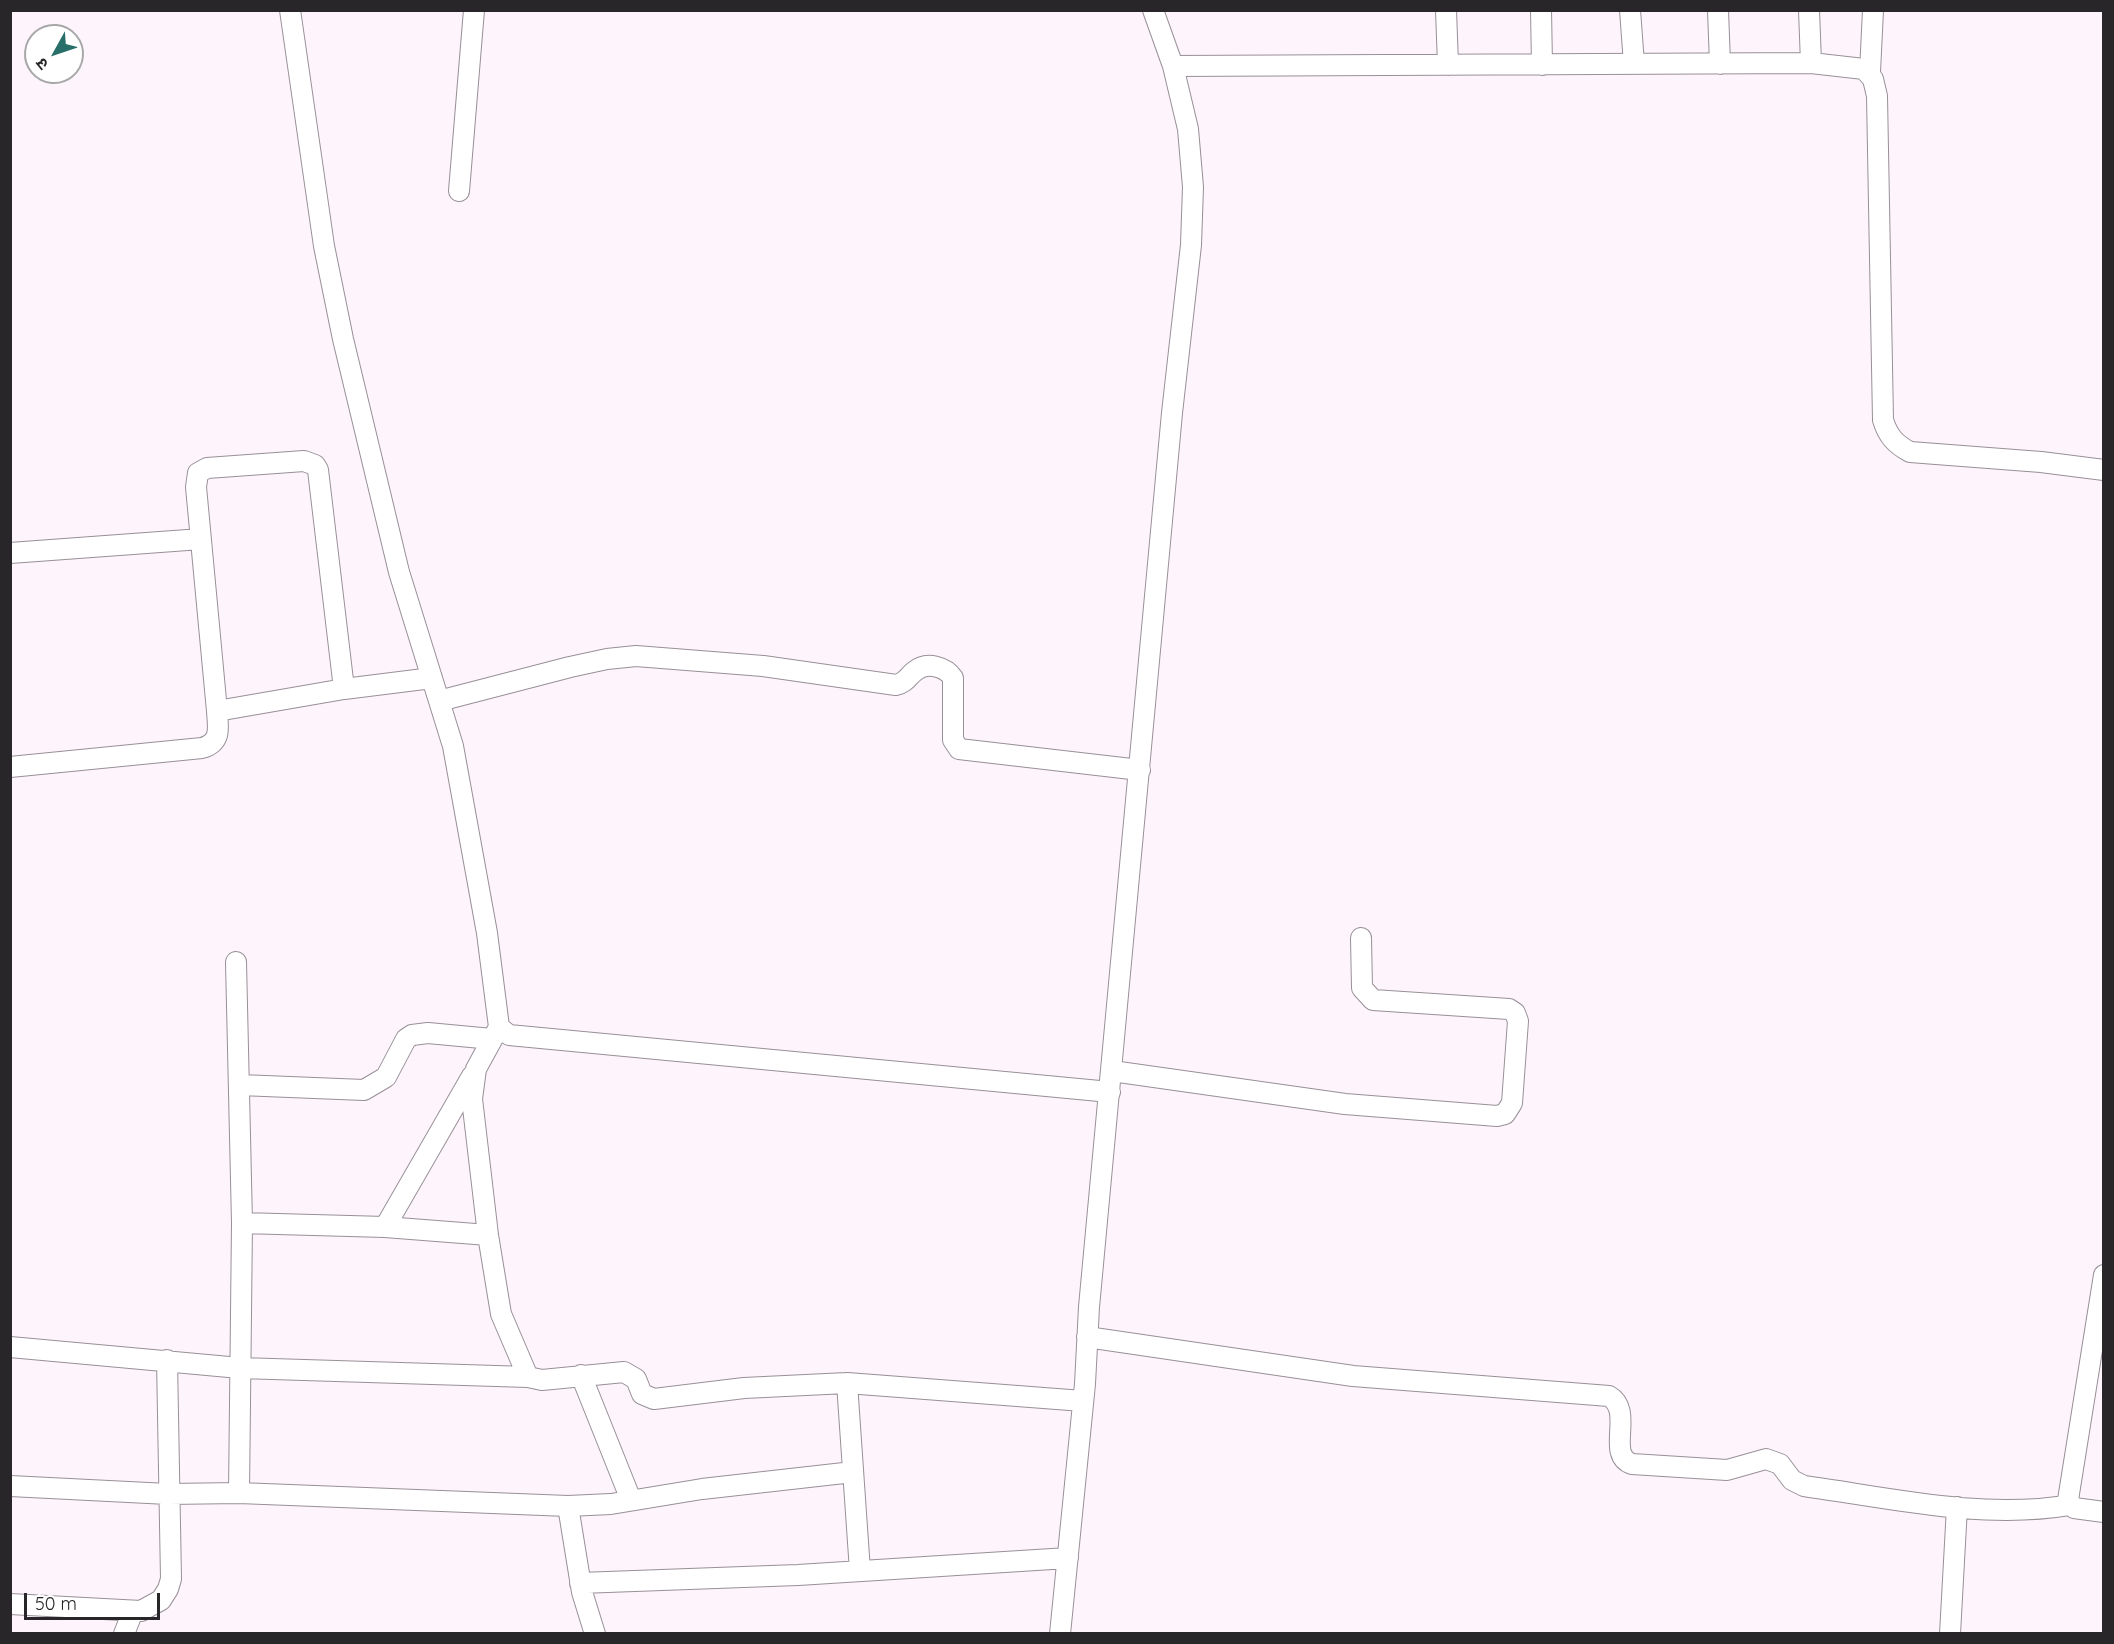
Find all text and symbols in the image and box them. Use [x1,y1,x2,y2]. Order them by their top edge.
north arrow [24,24,84,84]
text: उ [31,54,52,74]
scale bar [27,1581,164,1619]
text: 50 m [35,1592,77,1615]

